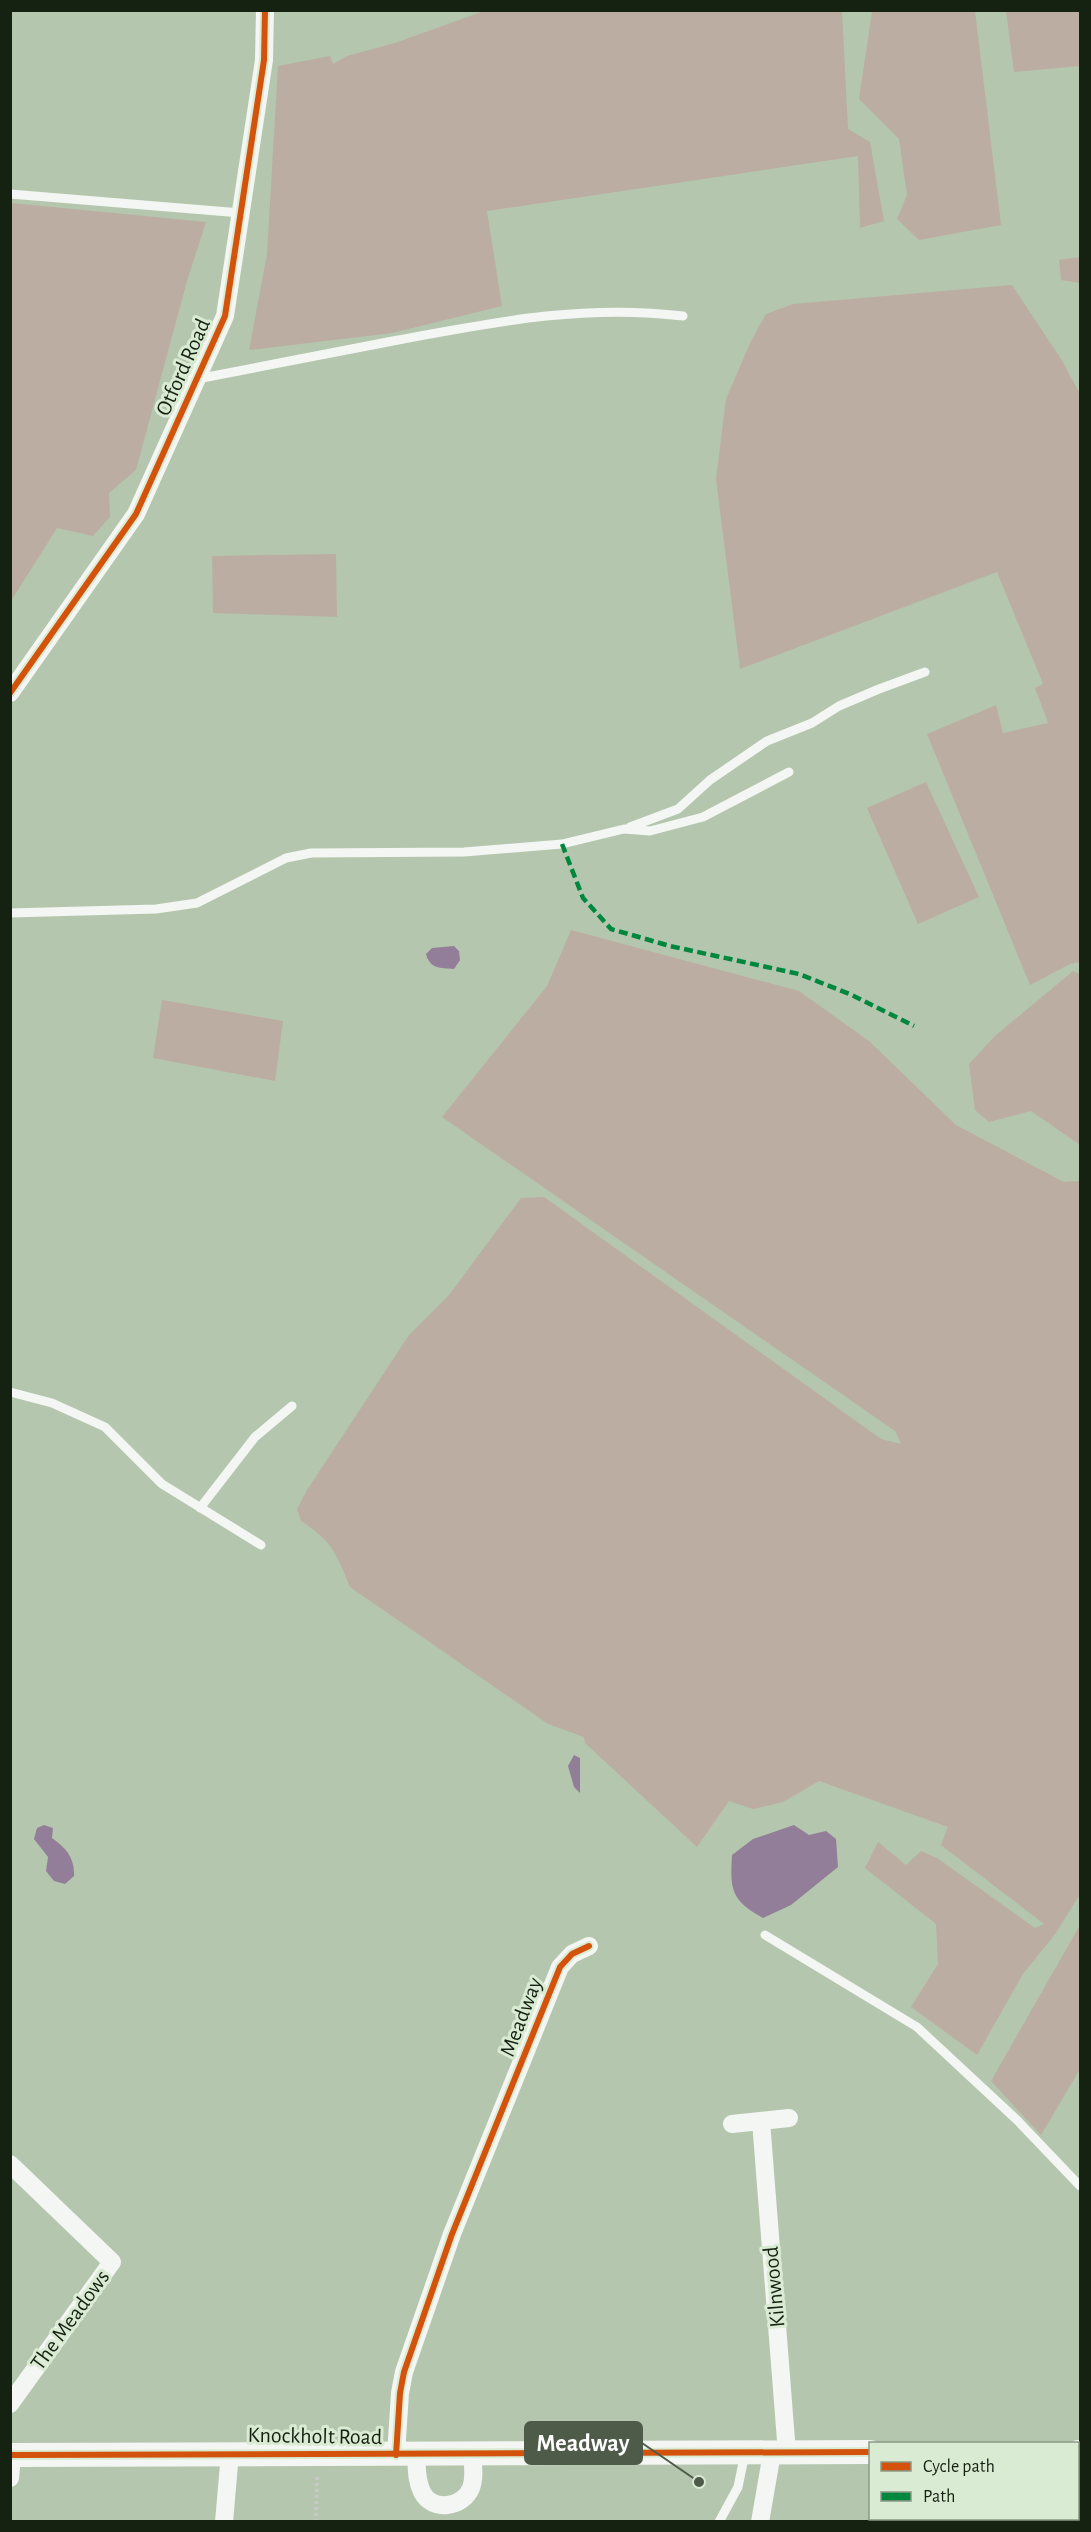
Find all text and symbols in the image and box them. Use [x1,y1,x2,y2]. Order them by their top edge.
street label: Otford Road [152,315,214,419]
street label: Meadway [496,1974,546,2059]
street label: Kilnwood [760,2246,788,2328]
street label: The Meadows [26,2266,114,2374]
callout: Meadway [525,2422,642,2464]
street label: Knockholt Road [248,2424,382,2448]
text: Meadway [537,2432,630,2456]
legend [869,2442,1079,2520]
text: Cycle path [923,2458,995,2476]
text: Path [923,2488,955,2506]

